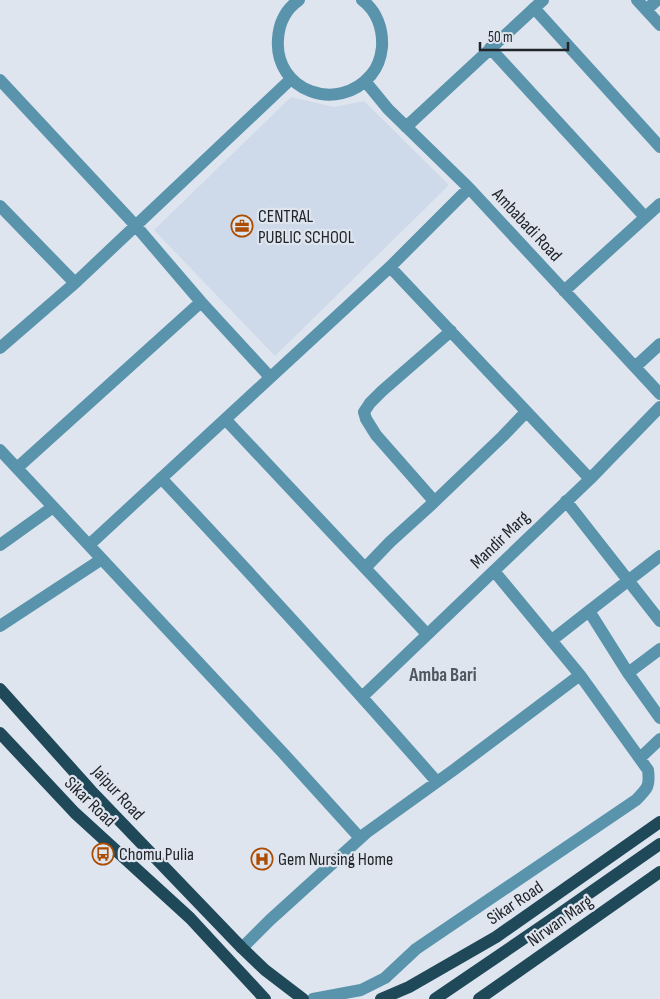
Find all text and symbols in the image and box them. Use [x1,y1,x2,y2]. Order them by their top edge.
scale bar [480,20,568,52]
text: 50 m [488,28,513,47]
street label: Ambabadi Road [487,183,566,266]
place label: CENTRAL PUBLIC SCHOOL [258,206,355,248]
office icon: CENTRAL PUBLIC SCHOOL [230,214,254,238]
street label: Mandir Marg [466,507,534,573]
district label: Amba Bari [408,664,477,687]
street label: Jaipur Road [87,761,149,825]
street label: Sikar Road [60,773,120,831]
bus stop icon: Chomu Pulia [91,842,115,866]
place label: Chomu Pulia [119,844,194,865]
hospital icon: Gem Nursing Home [250,847,274,871]
place label: Gem Nursing Home [278,849,393,870]
street label: Sikar Road [483,877,547,929]
street label: Nirwan Marg [523,891,597,951]

